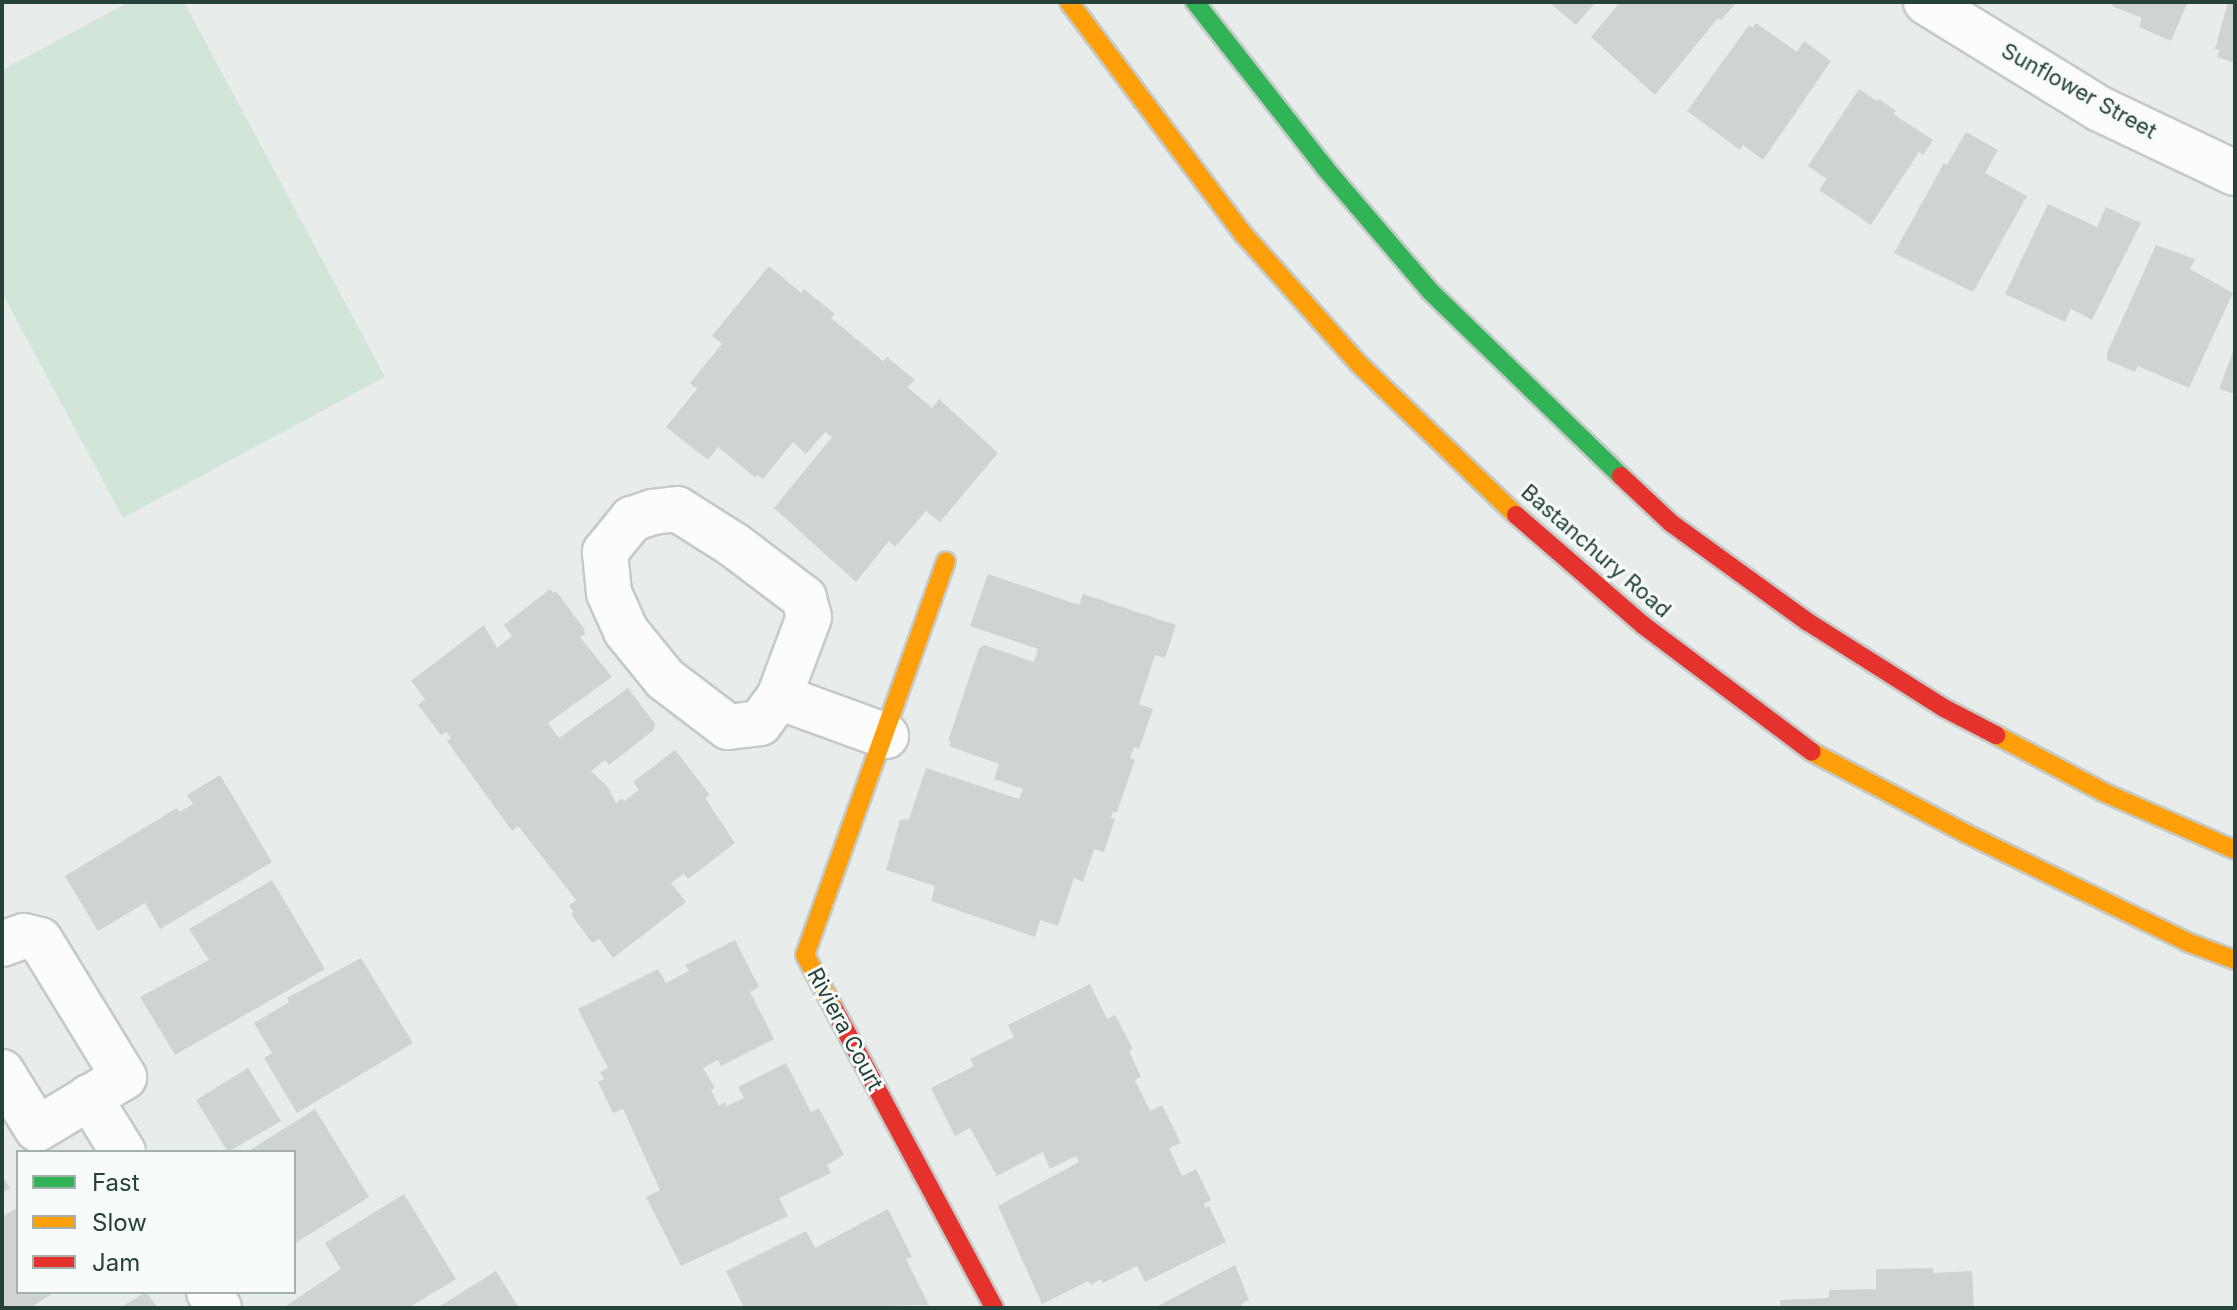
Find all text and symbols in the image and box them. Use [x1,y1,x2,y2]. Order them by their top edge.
street label: Sunflower Street [1997,37,2161,145]
street label: Bastanchury Road [1516,479,1676,623]
street label: Riviera Court [802,963,888,1095]
legend [16,1150,296,1294]
text: Fast [92,1168,140,1197]
text: Slow [92,1208,147,1237]
text: Jam [92,1248,140,1277]

